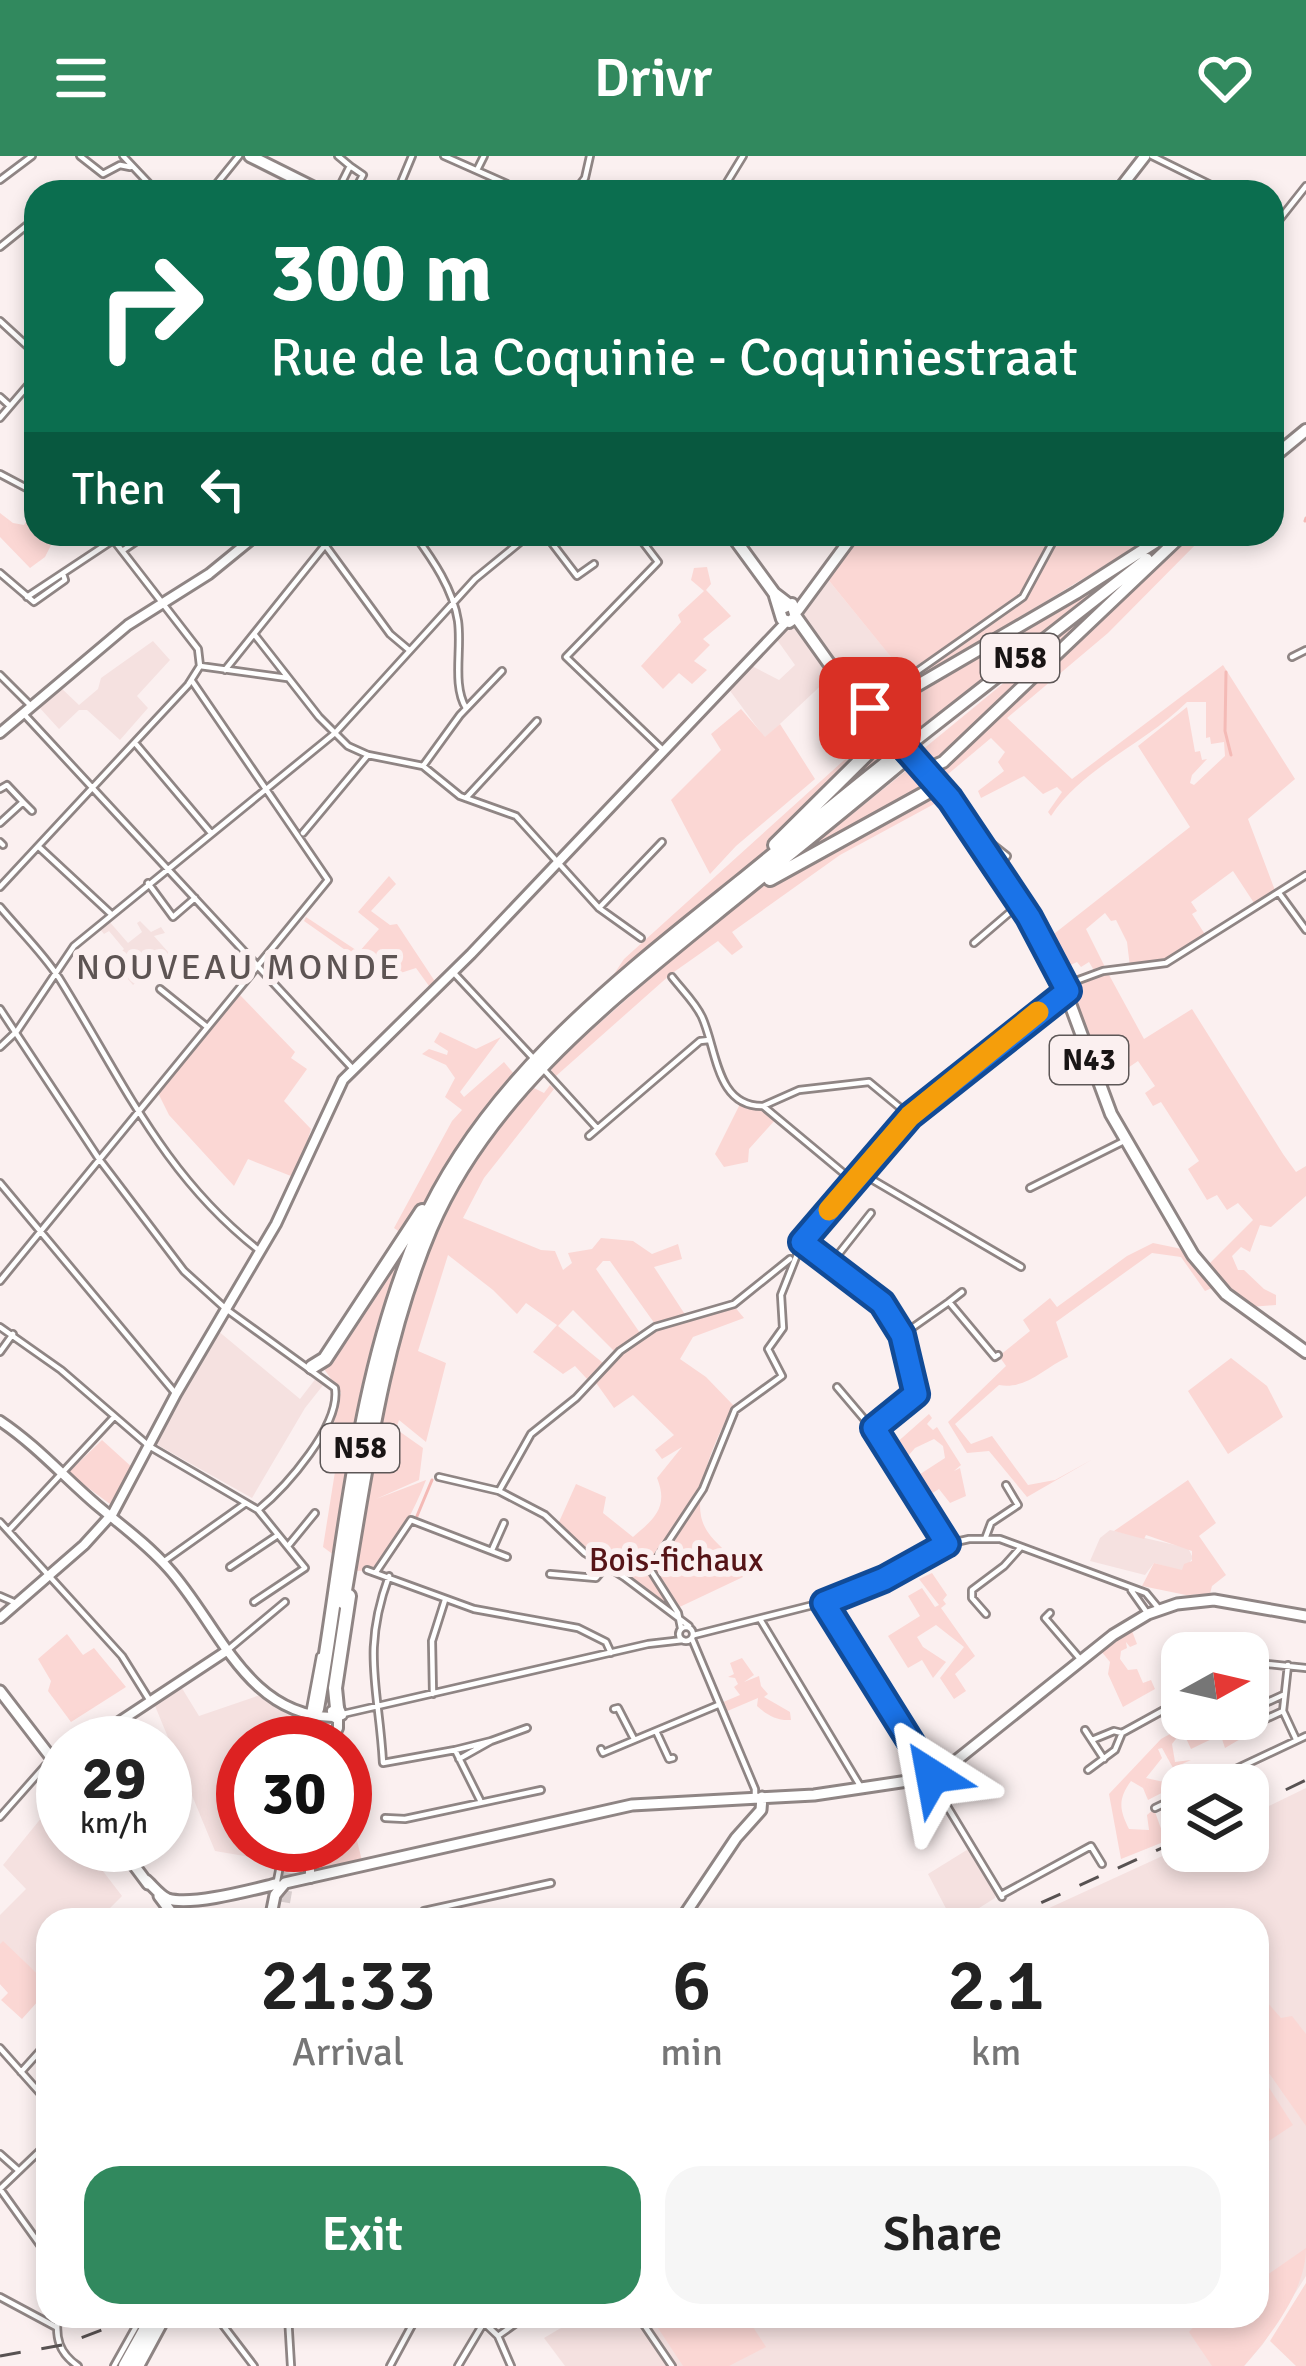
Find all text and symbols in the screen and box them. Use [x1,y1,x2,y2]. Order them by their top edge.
icon: menu [48,45,114,111]
text: Drivr [594,45,712,112]
icon: heart [1192,45,1258,111]
text: 300 m [270,221,492,325]
icon: right [72,228,228,384]
text: Rue de la Coquinie - Coquiniestraat [270,324,1078,391]
icon: left [190,456,256,522]
text: Then [72,462,166,517]
road number: N58 [981,634,1059,682]
pin [819,657,921,759]
icon: arrive [837,675,903,741]
district label: NOUVEAU MONDE [76,945,402,990]
road number: N43 [1050,1036,1128,1084]
road number: N58 [321,1424,399,1472]
park label: Bois-fichaux [589,1540,763,1581]
north arrow [1161,1632,1269,1740]
map controls [1161,1632,1269,1872]
position arrow [869,1713,995,1839]
speed limit sign: 30 [216,1716,372,1872]
text: 29 [82,1742,146,1816]
button: layers [1161,1764,1269,1872]
text: km/h [80,1805,148,1842]
text: 21:33 [260,1941,436,2030]
text: 6 [672,1941,711,2030]
text: 2.1 [947,1941,1045,2030]
text: Arrival [292,2028,404,2076]
text: min [660,2028,723,2076]
text: km [971,2028,1021,2076]
button: Exit [84,2166,641,2304]
button: Share [665,2166,1221,2304]

